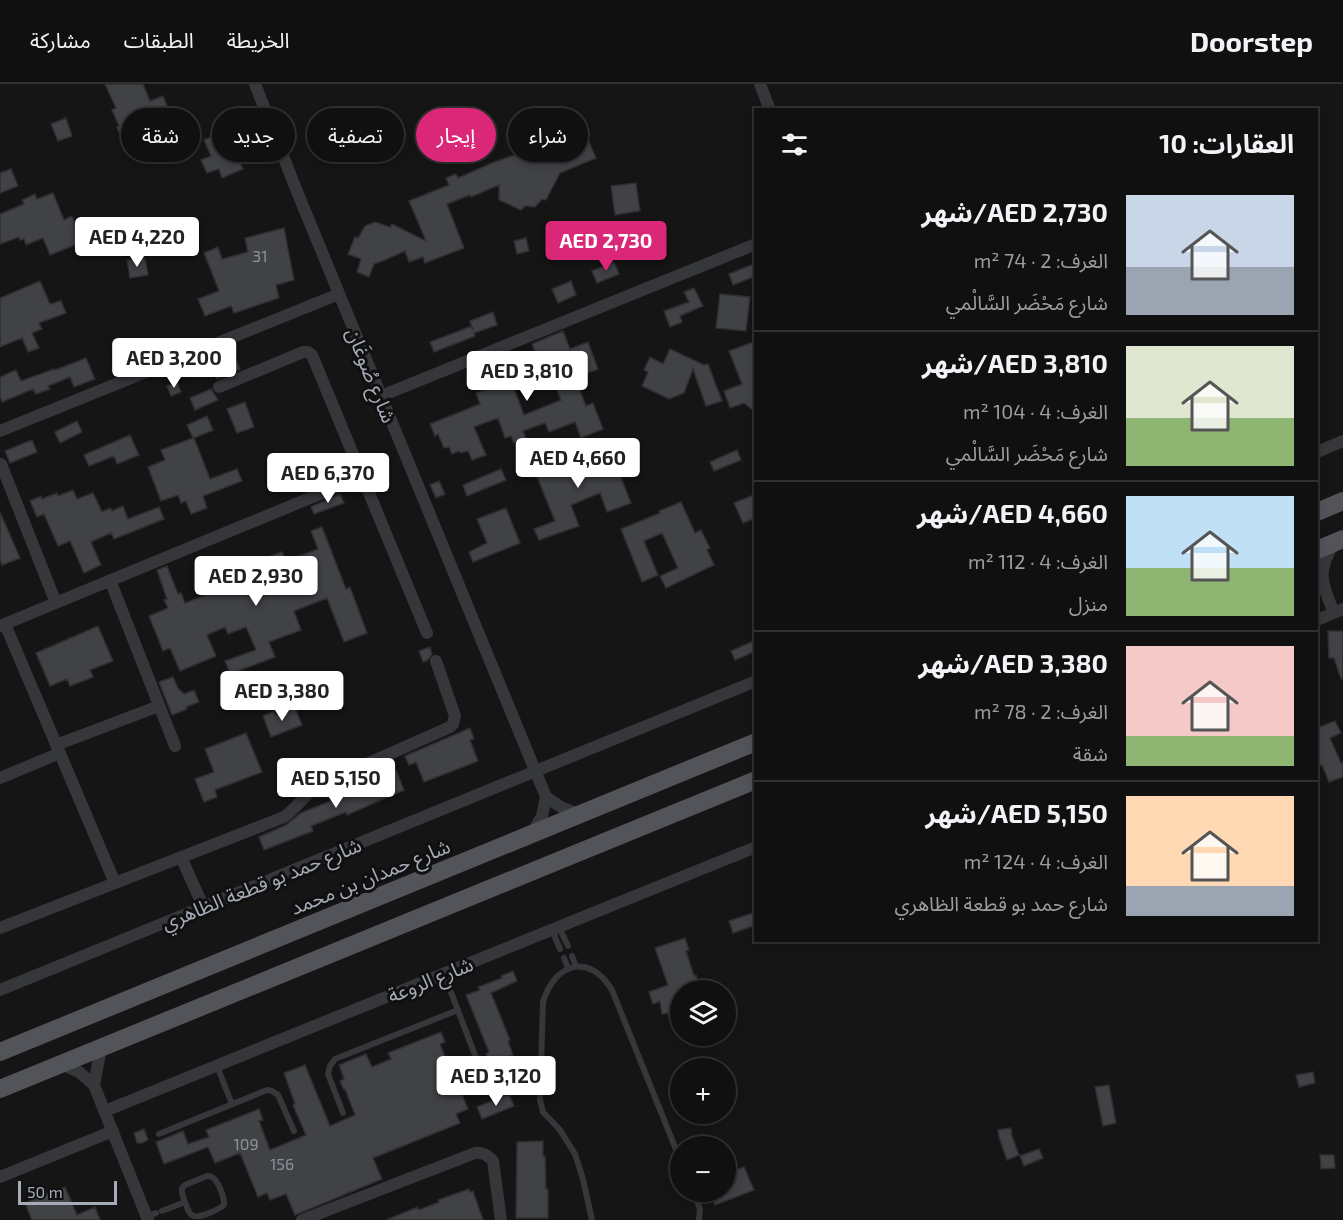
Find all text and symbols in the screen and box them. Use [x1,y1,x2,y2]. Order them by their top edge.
text: Doorstep [1190,24,1313,58]
text: مشاركة [30,27,91,52]
text: الطبقات [124,27,194,52]
text: الخريطة [227,27,290,52]
chip: شقة [121,108,200,162]
chip: جديد [212,108,295,162]
chip: تصفية [307,108,404,162]
chip: إيجار [416,108,496,162]
chip: شراء [508,108,588,162]
text: العقارات: 10 [1159,127,1294,158]
icon: filters [778,128,811,161]
text: AED 2,730/شهر [922,196,1108,227]
pin: AED 4,220 [68,217,206,268]
icon: home [1174,219,1246,291]
pin: AED 2,730 [537,221,675,272]
text: AED 4,220 [89,224,185,248]
text: AED 2,730 [560,228,652,252]
house number: 31 [252,246,268,265]
text: الغرف: 2 · 74 m² [974,248,1108,272]
text: شارع مَحْضَر السَّالْمي [946,290,1108,314]
street label: شارع صُوغَان [338,324,402,428]
pin: AED 3,200 [105,338,243,389]
text: AED 3,200 [126,345,222,369]
text: AED 3,810/شهر [922,347,1108,378]
pin: AED 3,810 [458,351,596,402]
text: AED 3,810 [481,358,573,382]
icon: home [1174,370,1246,442]
text: الغرف: 4 · 104 m² [963,399,1108,423]
pin: AED 4,660 [509,438,647,489]
text: شارع مَحْضَر السَّالْمي [946,441,1108,465]
text: AED 4,660 [530,445,626,469]
pin: AED 6,370 [259,453,397,504]
text: AED 6,370 [281,460,375,484]
text: AED 4,660/شهر [917,497,1108,528]
icon: home [1174,520,1246,592]
text: الغرف: 4 · 112 m² [968,549,1108,573]
pin: AED 2,930 [187,556,325,607]
text: AED 2,930 [209,563,303,587]
text: منزل [1069,591,1108,615]
text: AED 3,380/شهر [919,647,1108,678]
icon: home [1174,670,1246,742]
pin: AED 3,380 [213,671,351,722]
text: AED 3,380 [234,678,330,702]
text: الغرف: 2 · 78 m² [974,699,1108,723]
text: شقة [1073,741,1108,765]
pin: AED 5,150 [267,758,405,809]
text: AED 5,150 [291,765,381,789]
text: AED 5,150/شهر [925,797,1108,828]
icon: home [1174,820,1246,892]
street label: شارع حمد بو قطعة الظاهري [158,832,366,938]
street label: شارع حمدان بن محمد [287,833,455,923]
text: الغرف: 4 · 124 m² [964,849,1108,873]
text: شارع حمد بو قطعة الظاهري [895,891,1108,915]
street label: شارع الروعة [384,951,478,1011]
map controls [670,980,736,1202]
button: layers [670,980,736,1046]
pin: AED 3,120 [427,1056,565,1107]
button: + [670,1058,736,1124]
text: AED 3,120 [451,1063,541,1087]
house number: 109 [233,1134,259,1153]
button: − [670,1136,736,1202]
house number: 156 [270,1154,294,1173]
scale bar [18,1178,117,1206]
text: 50 m [27,1182,63,1201]

